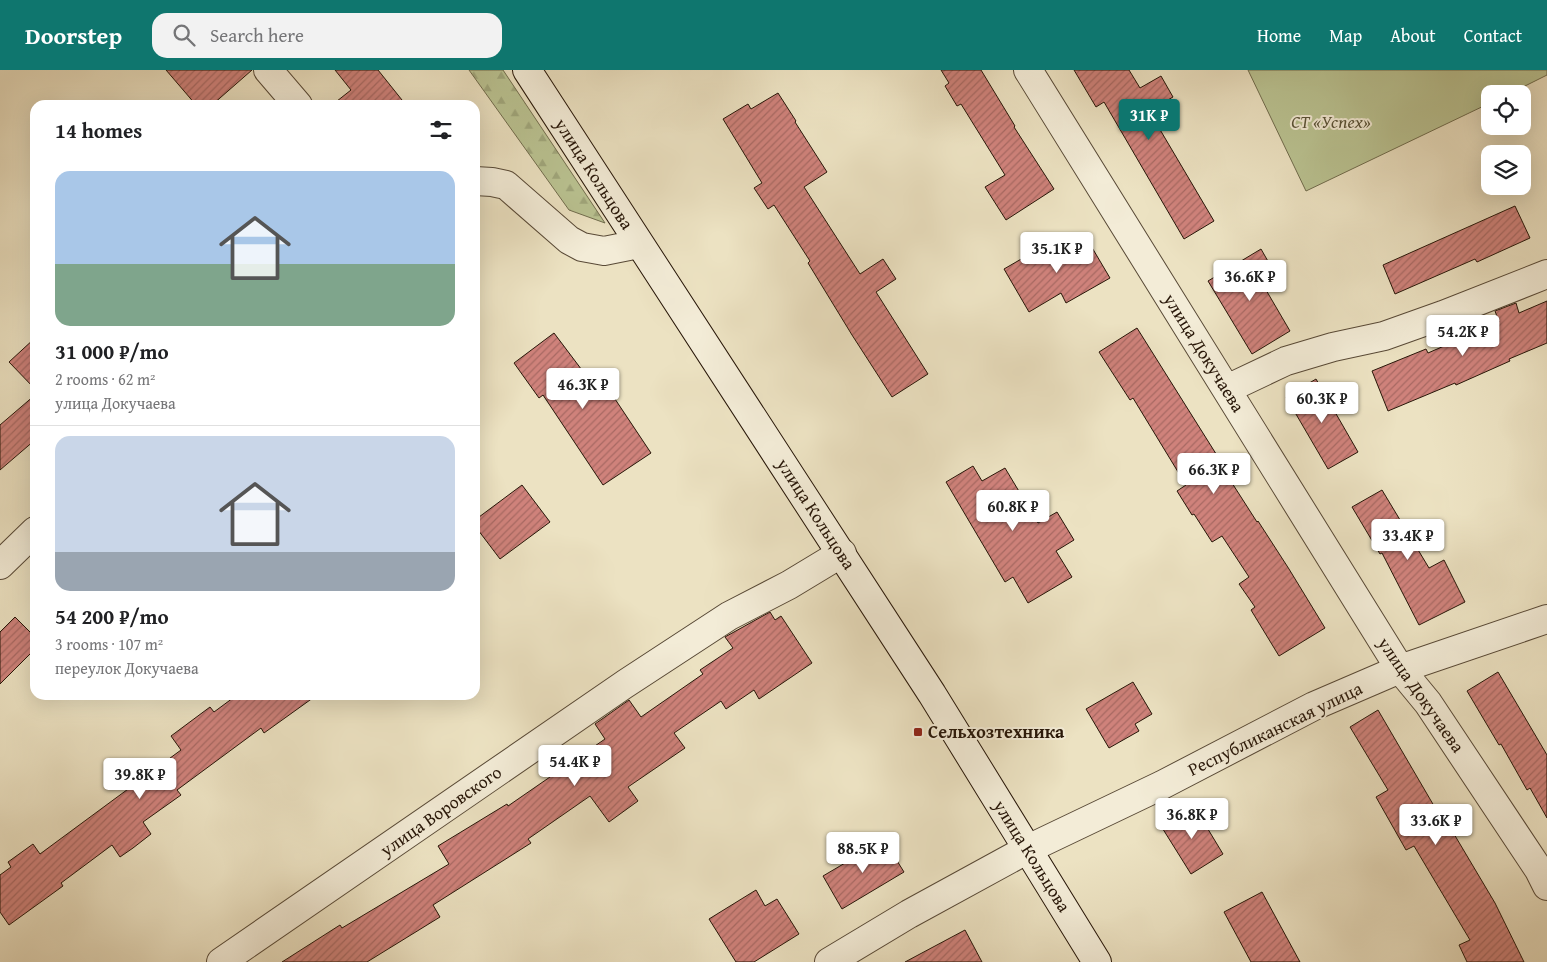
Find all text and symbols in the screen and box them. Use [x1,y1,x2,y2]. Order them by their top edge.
search box [152,13,502,58]
text: Doorstep [25,18,122,53]
icon: search [170,21,198,49]
text: Search here [210,21,304,49]
text: Home [1257,22,1301,49]
text: Map [1329,22,1362,49]
text: About [1390,22,1436,49]
text: Contact [1464,22,1522,49]
map controls [1481,85,1531,195]
button: locate [1481,85,1531,135]
pin: 31K ₽ [1114,98,1184,141]
text: 31K ₽ [1130,103,1168,127]
park label: СТ «Успех» [1291,108,1371,135]
street label: улица Кольцова [548,112,641,235]
text: 14 homes [55,115,142,146]
icon: filters [427,116,455,144]
button: layers [1481,145,1531,195]
icon: home [210,203,300,293]
pin: 35.1K ₽ [1011,232,1103,274]
text: 35.1K ₽ [1031,236,1083,260]
pin: 36.6K ₽ [1204,260,1296,302]
text: 36.6K ₽ [1224,264,1276,288]
street label: улица Докучаева [1156,287,1252,418]
pin: 54.2K ₽ [1417,314,1509,357]
text: 54.2K ₽ [1437,319,1489,343]
text: 31 000 ₽/mo [55,336,169,367]
text: 2 rooms · 62 m² [55,367,155,391]
pin: 46.3K ₽ [537,368,629,410]
text: 46.3K ₽ [557,372,609,396]
pin: 60.3K ₽ [1276,382,1368,424]
text: 60.3K ₽ [1296,386,1348,410]
text: улица Докучаева [55,391,176,415]
street label: улица Кольцова [770,452,863,575]
pin: 66.3K ₽ [1168,452,1260,495]
text: 66.3K ₽ [1188,457,1240,481]
icon: home [210,469,300,559]
pin: 60.8K ₽ [967,490,1059,532]
text: 60.8K ₽ [987,494,1039,518]
pin: 33.4K ₽ [1362,518,1454,561]
text: 33.4K ₽ [1382,523,1434,547]
text: 54 200 ₽/mo [55,601,169,632]
street label: улица Докучаева [1371,631,1472,758]
text: 3 rooms · 107 m² [55,632,163,656]
text: переулок Докучаева [55,656,199,680]
street label: Республиканская улица [1183,674,1367,783]
place label: Сельхозтехника [928,718,1065,745]
marker: Сельхозтехника [912,726,924,738]
pin: 54.4K ₽ [529,744,621,787]
text: 54.4K ₽ [549,749,601,773]
pin: 39.8K ₽ [94,758,186,800]
street label: улица Воровского [374,759,507,863]
text: 39.8K ₽ [114,762,166,786]
street label: улица Кольцова [987,793,1078,918]
pin: 36.8K ₽ [1146,798,1238,840]
text: 36.8K ₽ [1166,802,1218,826]
pin: 33.6K ₽ [1390,804,1482,846]
text: 33.6K ₽ [1410,808,1462,832]
pin: 88.5K ₽ [817,832,909,874]
text: 88.5K ₽ [837,836,889,860]

